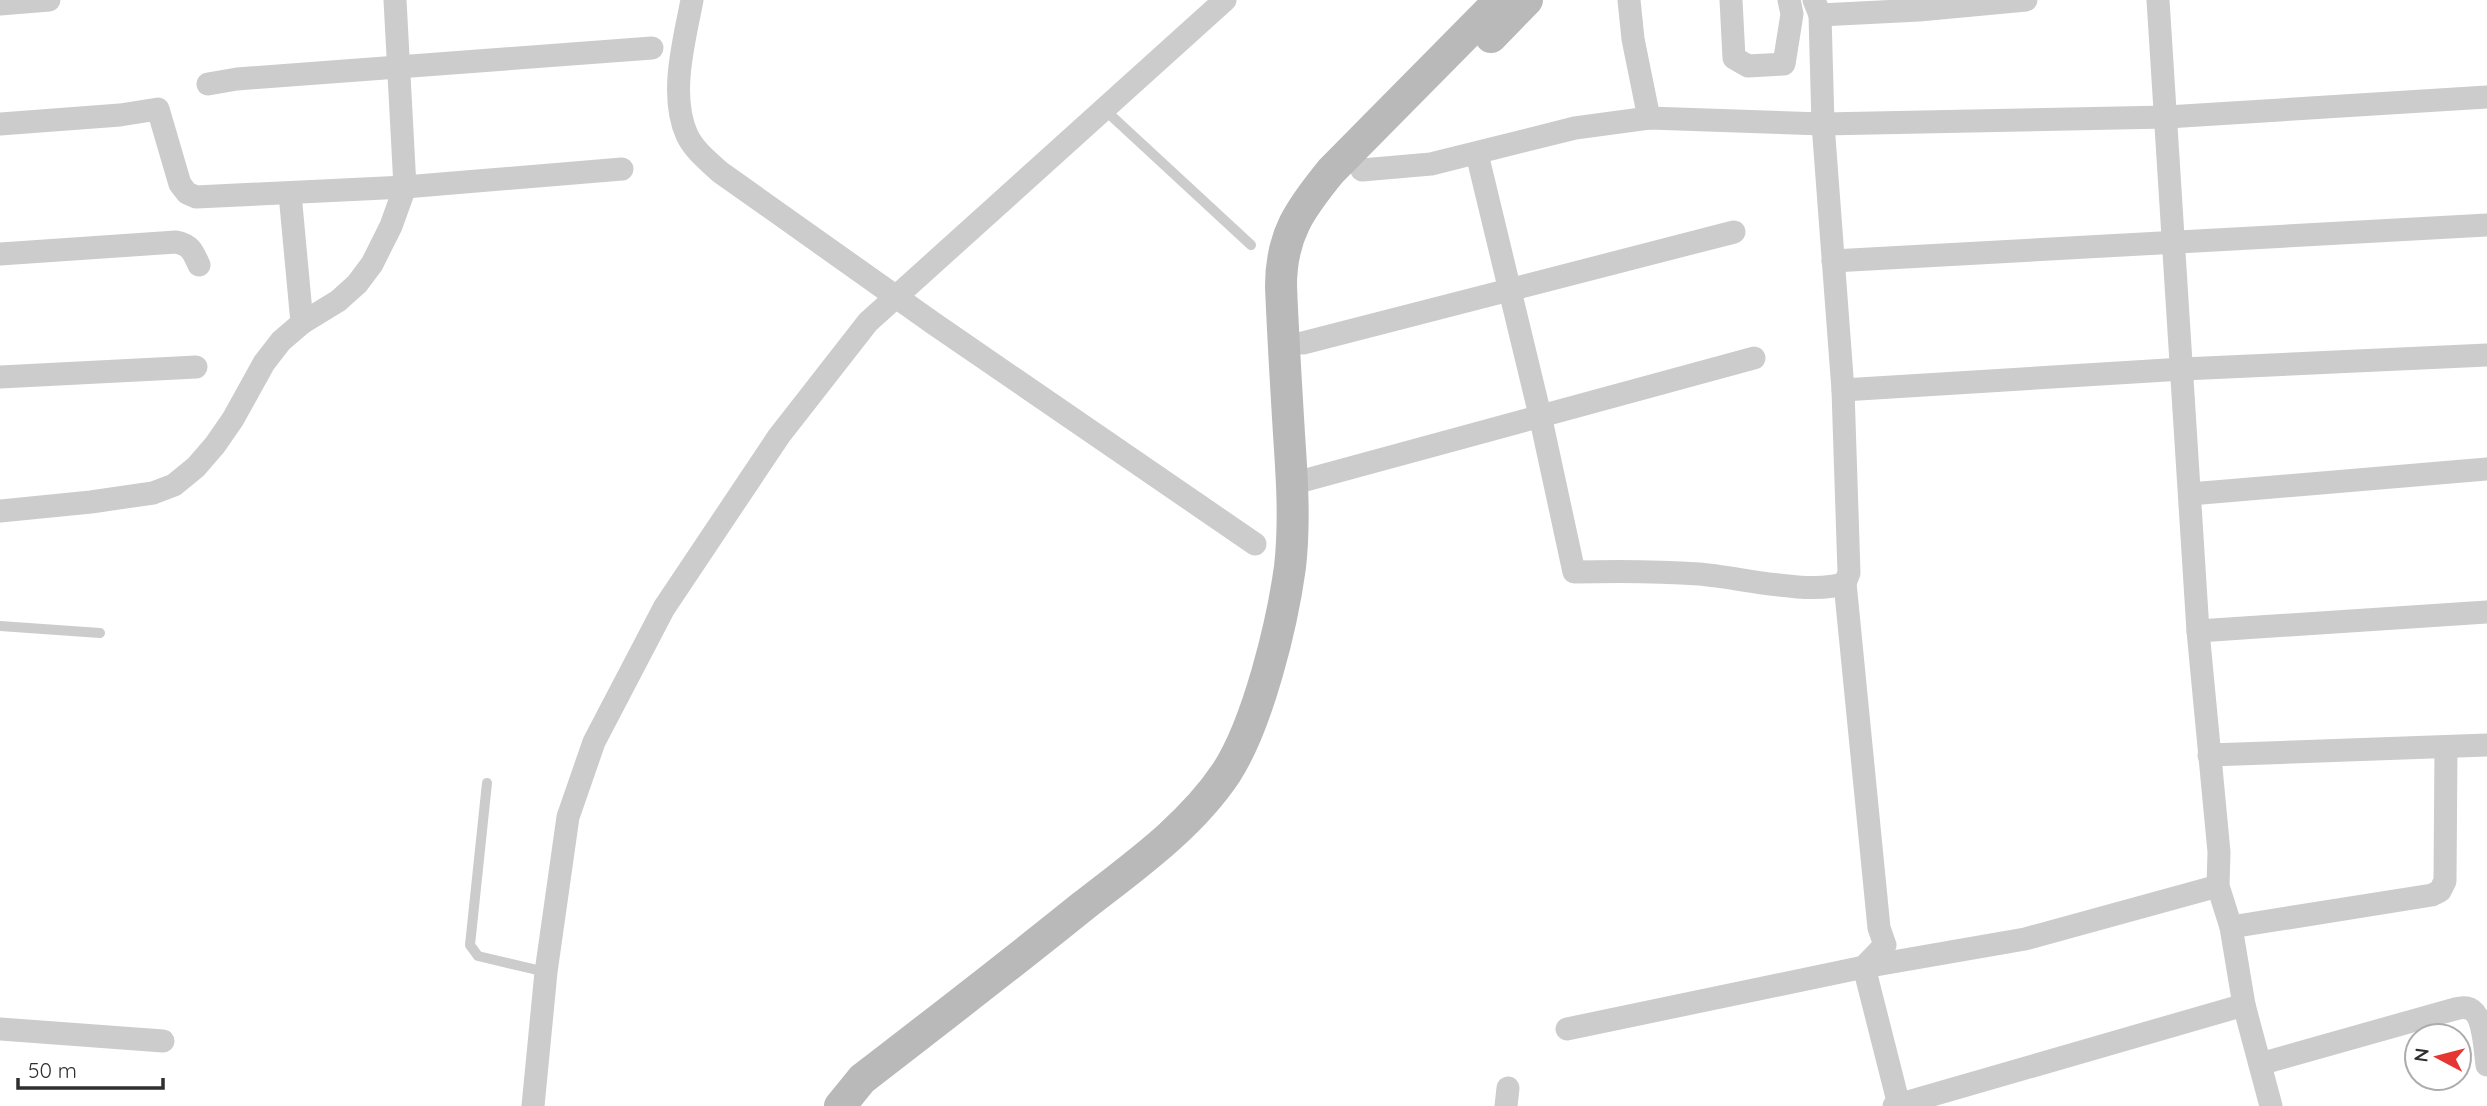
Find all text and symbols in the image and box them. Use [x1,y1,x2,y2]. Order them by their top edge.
north arrow [2403,1022,2473,1092]
scale bar [18,1046,163,1090]
text: N [2408,1047,2434,1063]
text: 50 m [28,1057,77,1083]

